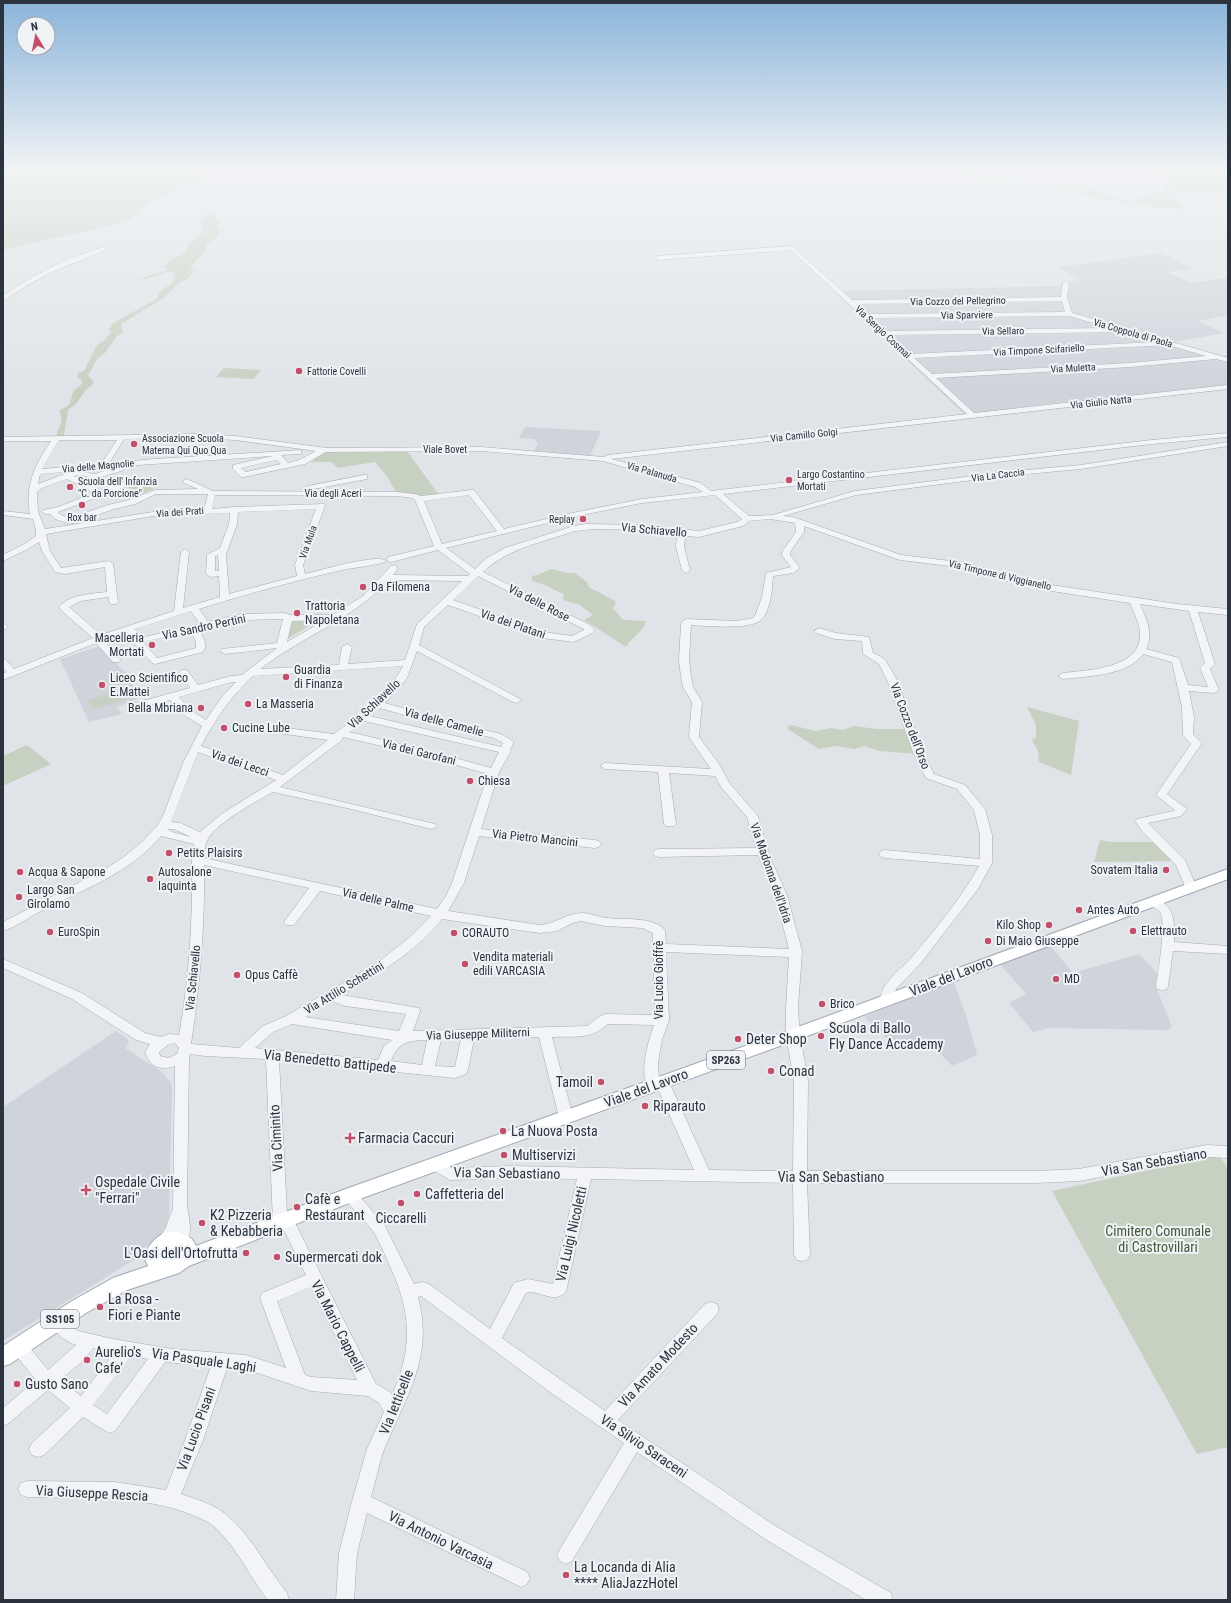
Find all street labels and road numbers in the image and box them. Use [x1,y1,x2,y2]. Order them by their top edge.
street label: Via Cozzo del Pellegrino [910,295,1006,307]
street label: Via Sergio Cosmai [853,303,913,361]
street label: Via Sparviere [941,309,993,321]
street label: Via Coppola di Paola [1092,316,1174,350]
street label: Via Sellaro [982,325,1024,337]
street label: Via Timpone Scifariello [993,342,1085,358]
street label: Via Muletta [1050,361,1096,375]
street label: Via Giulio Natta [1070,393,1132,411]
street label: Via Camillo Golgi [770,426,838,444]
street label: Viale Bovet [423,444,467,455]
street label: Via delle Magnolie [61,457,135,475]
street label: Via Palanuda [626,460,679,484]
street label: Via La Caccia [971,466,1025,484]
street label: Via degli Aceri [305,488,361,499]
street label: Via dei Prati [156,505,204,519]
street label: Via Schiavello [620,520,688,540]
street label: Via Mula [297,524,319,560]
street label: Via Timpone di Viggianello [948,558,1052,592]
street label: Via delle Rose [506,582,572,625]
street label: Via dei Platani [479,606,547,642]
street label: Via Sandro Pertini [161,611,247,643]
street label: Via Schiavello [345,676,403,732]
street label: Via Cozzo dell'Orso [887,681,933,771]
street label: Via delle Camelie [403,705,486,739]
street label: Via dei Garofani [381,736,457,768]
street label: Via dei Lecci [209,747,271,779]
street label: Via Madonna dell'Idria [747,821,795,925]
street label: Via Pietro Mancini [491,827,579,849]
street label: Via delle Palme [341,885,416,915]
street label: Via Lucio Gioffrè [652,940,666,1019]
street label: Via Schiavello [183,944,203,1012]
street label: Viale del Lavoro [907,953,995,999]
street label: Via Attilio Schettini [302,959,386,1017]
street label: Via Giuseppe Militerni [426,1025,530,1043]
street label: Via Benedetto Battipede [263,1046,398,1076]
road number: SP263 [707,1051,745,1069]
street label: Viale del Lavoro [602,1065,690,1111]
street label: Via Ciminito [266,1104,286,1172]
street label: Via San Sebastiano [1100,1145,1208,1179]
street label: Via San Sebastiano [454,1164,560,1182]
street label: Via San Sebastiano [778,1169,884,1185]
street label: Via Luigi Nicoletti [552,1185,590,1283]
street label: Via Mario Cappelli [308,1278,368,1374]
road number: SS105 [41,1310,79,1328]
street label: Via Amato Modesto [615,1320,701,1410]
street label: Via Pasquale Laghi [151,1345,257,1375]
street label: Via Ietticelle [376,1367,416,1437]
street label: Via Lucio Pisani [173,1385,219,1473]
street label: Via Silvio Saraceni [597,1411,691,1481]
street label: Via Giuseppe Rescia [35,1482,149,1504]
street label: Via Antonio Varcasia [386,1508,496,1572]

